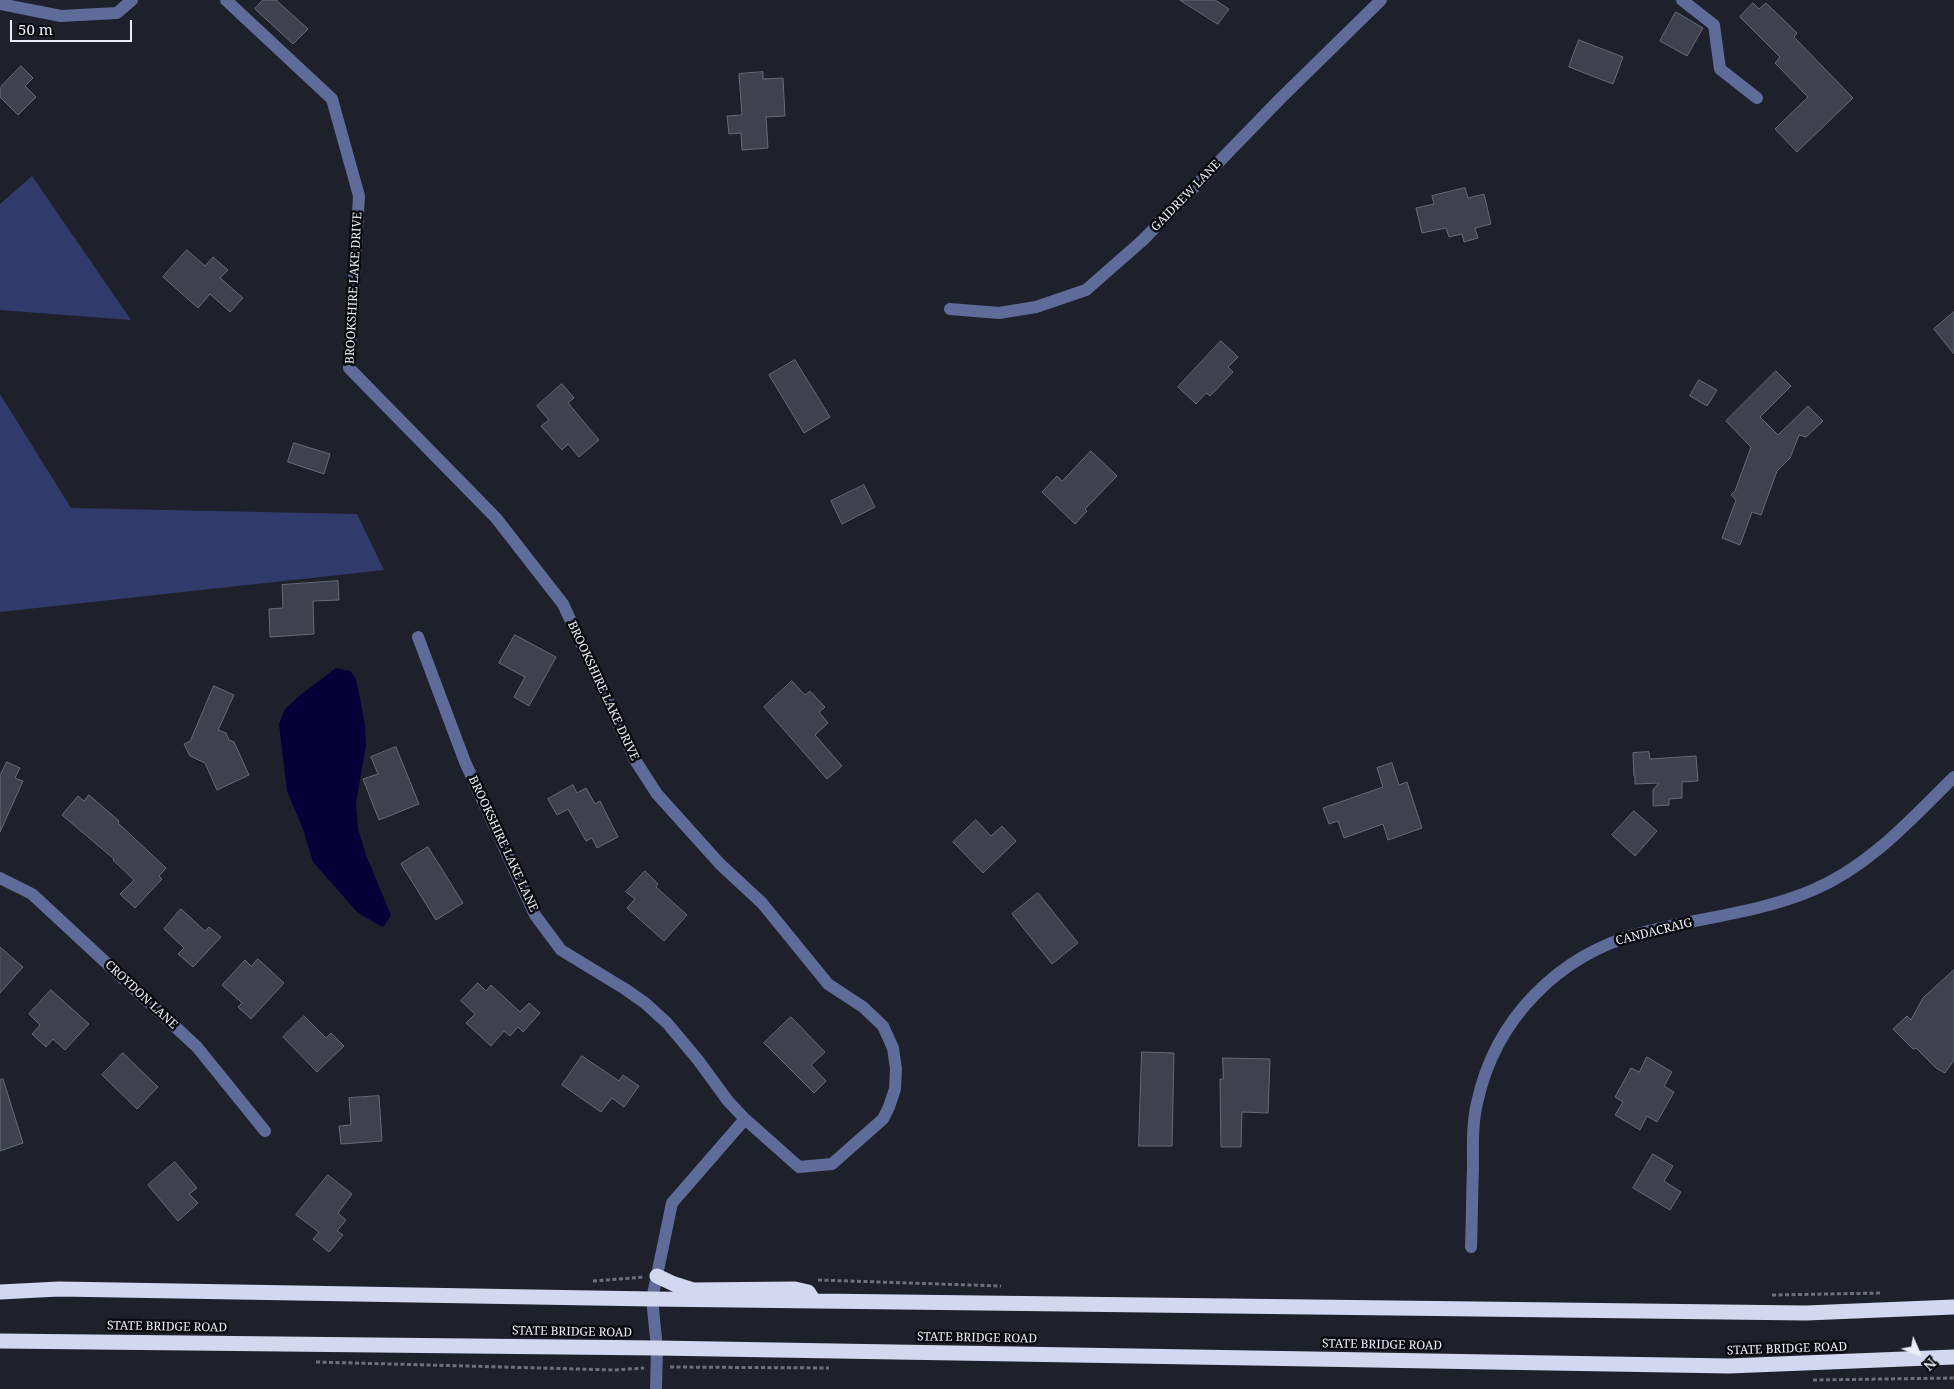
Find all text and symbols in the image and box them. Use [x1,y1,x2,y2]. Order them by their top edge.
scale bar [12,10,135,42]
text: 50 m [18,19,53,39]
street label: GAIDREW LANE [1148,157,1224,235]
street label: BROOKSHIRE LAKE DRIVE [343,212,365,364]
street label: BROOKSHIRE LAKE DRIVE [564,619,642,763]
street label: BROOKSHIRE LAKE LANE [465,774,541,914]
street label: CANDACRAIG [1614,916,1694,948]
street label: CROYDON LANE [102,958,180,1032]
street label: STATE BRIDGE ROAD [107,1319,227,1335]
street label: STATE BRIDGE ROAD [512,1324,632,1340]
north arrow [1894,1329,1944,1379]
street label: STATE BRIDGE ROAD [917,1330,1037,1346]
street label: STATE BRIDGE ROAD [1322,1337,1442,1353]
street label: STATE BRIDGE ROAD [1727,1340,1847,1358]
text: N [1919,1354,1941,1375]

